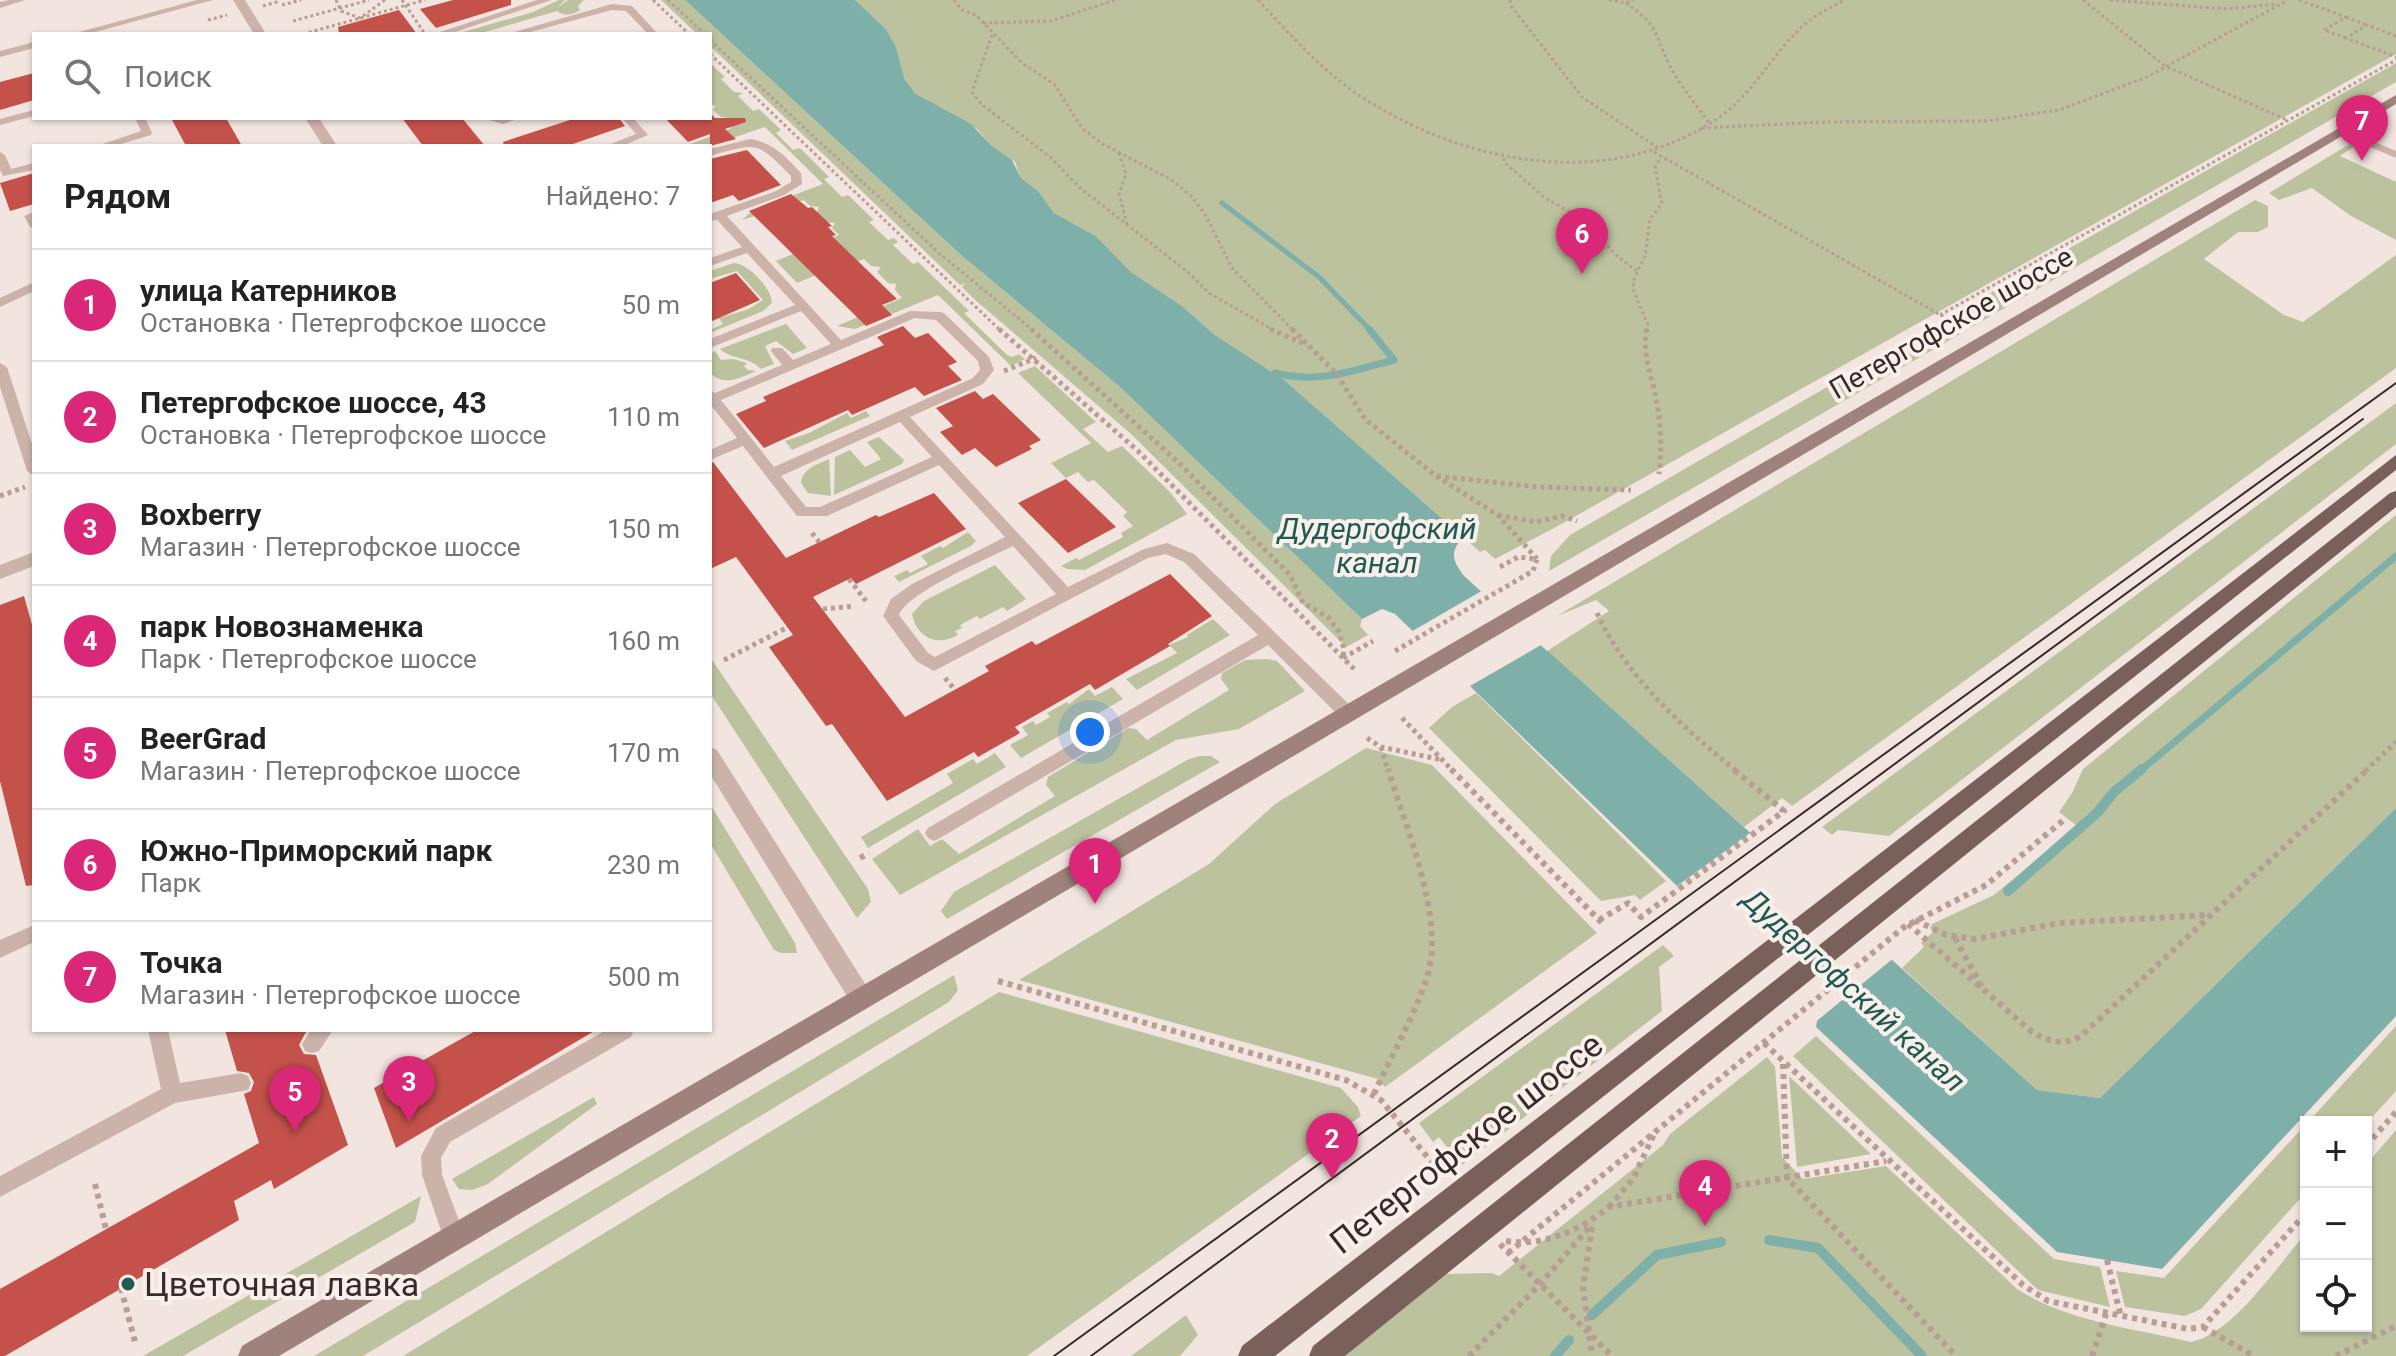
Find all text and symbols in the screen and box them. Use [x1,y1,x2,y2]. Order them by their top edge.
search box [32,32,712,120]
icon: search [60,54,104,98]
text: Поиск [124,59,212,94]
pin: 7 [2336,95,2388,161]
text: Рядом [64,176,171,216]
text: Найдено: 7 [546,181,680,211]
pin: 6 [1556,208,1608,274]
street label: Петергофское шоссе [1823,240,2079,406]
text: улица Катерников [140,273,397,308]
text: 1 [83,290,97,320]
text: 50 m [622,290,680,320]
text: Остановка · Петергофское шоссе [140,308,546,338]
text: Петергофское шоссе, 43 [140,385,487,420]
text: 2 [83,402,97,432]
text: 110 m [607,402,680,432]
text: Остановка · Петергофское шоссе [140,420,546,450]
text: Boxberry [140,497,261,532]
water label: Дудергофский канал [1276,511,1476,580]
text: 3 [83,514,97,544]
text: 150 m [607,514,680,544]
text: Магазин · Петергофское шоссе [140,532,521,562]
text: парк Новознаменка [140,609,424,644]
text: 4 [83,626,97,656]
text: 160 m [607,626,680,656]
text: Парк · Петергофское шоссе [140,644,477,674]
your location [1070,712,1110,752]
text: BeerGrad [140,721,266,756]
text: 5 [83,738,97,768]
text: 170 m [607,738,680,768]
text: Магазин · Петергофское шоссе [140,756,521,786]
text: Южно-Приморский парк [140,833,492,868]
pin: 1 [1069,838,1121,904]
text: 6 [83,850,97,880]
text: 230 m [607,850,680,880]
text: Парк [140,868,201,898]
water label: Дудергофский канал [1734,880,1972,1099]
text: Точка [140,945,223,980]
text: 7 [83,962,97,992]
text: 500 m [607,962,680,992]
text: Магазин · Петергофское шоссе [140,980,521,1010]
street label: Петергофское шоссе [1322,1024,1610,1262]
pin: 3 [383,1056,435,1122]
pin: 5 [269,1066,321,1132]
pin: 2 [1306,1113,1358,1179]
map controls [2300,1116,2372,1332]
button: + [2300,1116,2372,1188]
pin: 4 [1679,1160,1731,1226]
button: − [2300,1188,2372,1260]
button: locate [2300,1260,2372,1332]
place label: Цветочная лавка [144,1264,419,1304]
marker: Цветочная лавка [119,1275,137,1293]

